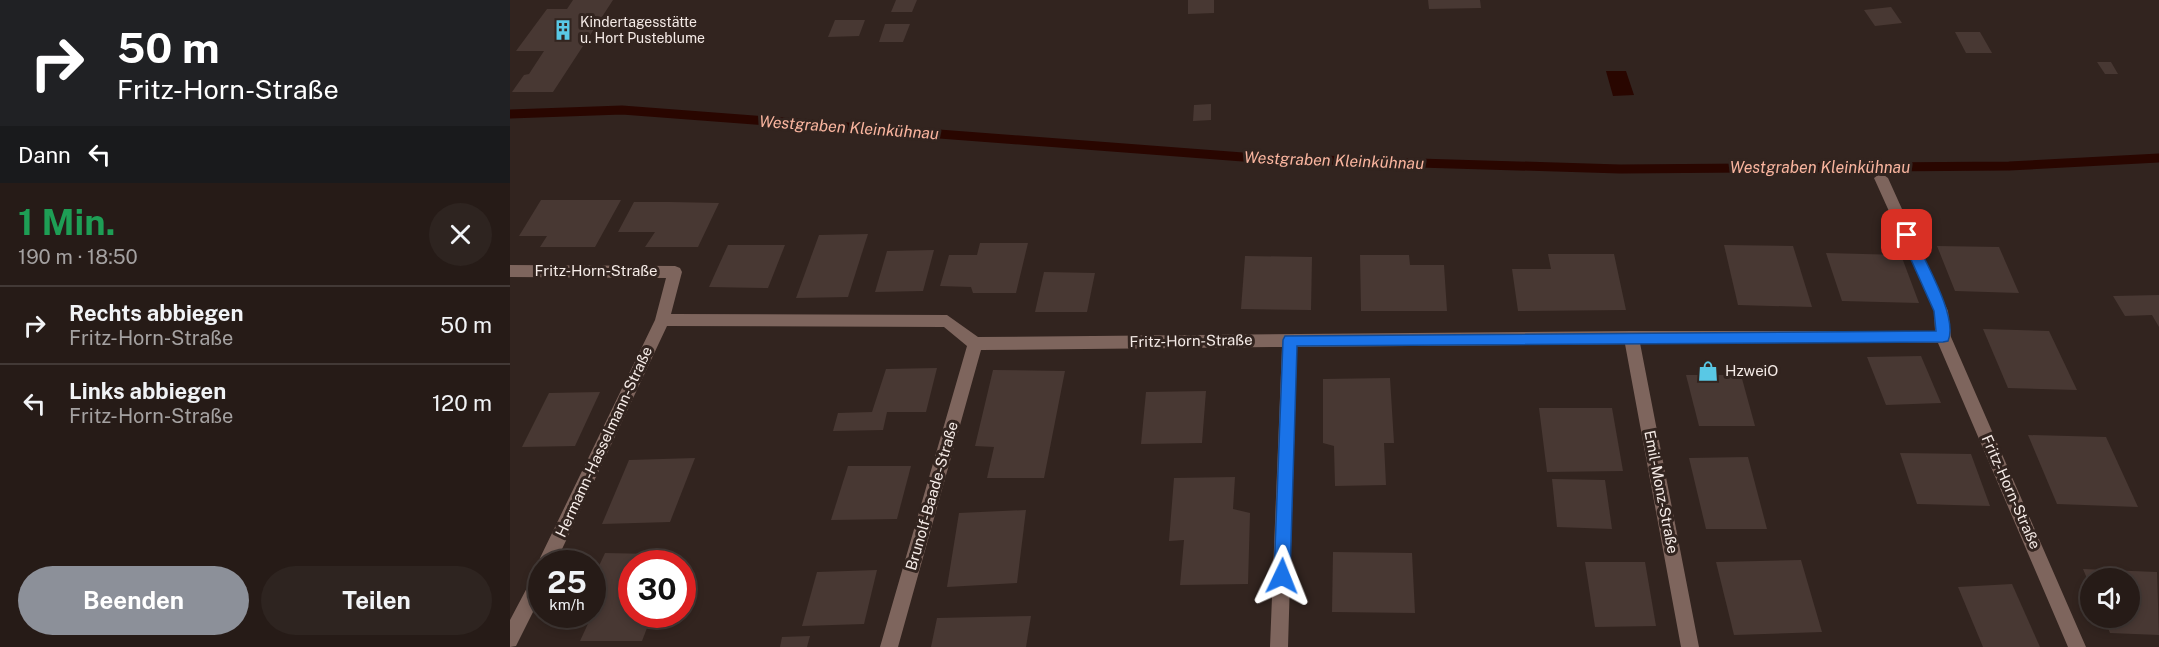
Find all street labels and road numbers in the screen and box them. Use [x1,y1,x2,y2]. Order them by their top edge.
street label: Fritz-Horn-Straße [534,262,658,279]
street label: Fritz-Horn-Straße [1129,331,1253,350]
street label: Hermann-Hasselmann-Straße [552,344,655,540]
street label: Brunolf-Baade-Straße [902,420,961,572]
street label: Emil-Monz-Straße [1641,429,1682,555]
street label: Fritz-Horn-Straße [1979,432,2044,552]

